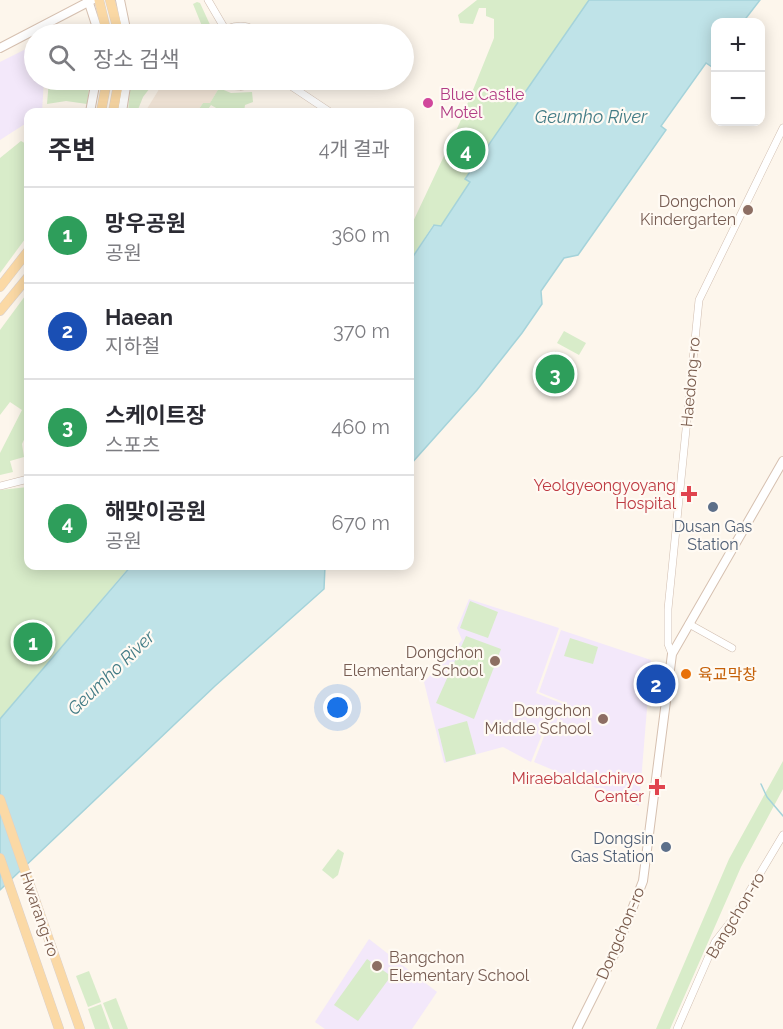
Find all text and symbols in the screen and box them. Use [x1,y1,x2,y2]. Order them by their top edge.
map controls [711,18,765,126]
button: + [711,18,765,72]
search box [24,24,414,90]
icon: search [45,41,78,74]
text: 장소 검색 [93,46,180,72]
button: − [711,72,765,126]
place label: Blue Castle Motel [440,85,525,122]
marker: Blue Castle Motel [421,96,435,110]
water label: Geumho River [535,106,648,127]
pin: 4 [446,128,486,172]
text: 주변 [48,135,96,165]
text: 4개 결과 [319,137,390,161]
place label: Dongchon Kindergarten [640,192,736,229]
marker: Dongchon Kindergarten [741,203,755,217]
text: 망우공원 [105,210,186,236]
text: 1 [63,223,72,247]
text: 360 m [332,223,390,247]
text: 공원 [105,241,142,265]
text: Haean [105,304,173,330]
text: 2 [62,319,73,343]
text: 370 m [333,319,390,343]
text: 지하철 [105,334,160,358]
street label: Haedong-ro [677,336,704,428]
pin: 3 [536,352,574,397]
text: 스케이트장 [105,402,206,428]
text: 3 [62,415,73,439]
text: 460 m [331,415,390,439]
text: 스포츠 [105,433,160,457]
place label: Yeolgyeongyoyang Hospital [533,476,677,513]
marker: Yeolgyeongyoyang Hospital [680,485,698,503]
text: 해맞이공원 [105,498,206,524]
marker: Dusan Gas Station [706,500,720,514]
text: 4 [62,511,73,535]
text: 670 m [332,511,390,535]
place label: Dusan Gas Station [674,517,753,554]
text: 공원 [105,529,142,553]
pin: 1 [14,620,52,664]
water label: Geumho River [63,625,159,719]
place label: Dongchon Elementary School [343,643,484,680]
marker: Dongchon Elementary School [488,654,502,668]
pin: 2 [636,662,676,706]
place label: 육교막창 [698,665,757,684]
marker: 육교막창 [679,667,693,681]
your location [323,693,352,722]
place label: Dongchon Middle School [485,701,592,738]
marker: Dongchon Middle School [596,712,610,726]
place label: Miraebaldalchiryo Center [512,769,644,806]
marker: Miraebaldalchiryo Center [648,778,666,796]
place label: Dongsin Gas Station [571,829,654,866]
marker: Dongsin Gas Station [659,840,673,854]
street label: Hwarang-ro [16,869,63,959]
street label: Bangchon-ro [702,869,769,962]
street label: Dongchon-ro [592,884,649,982]
place label: Bangchon Elementary School [389,948,530,985]
marker: Bangchon Elementary School [370,959,384,973]

